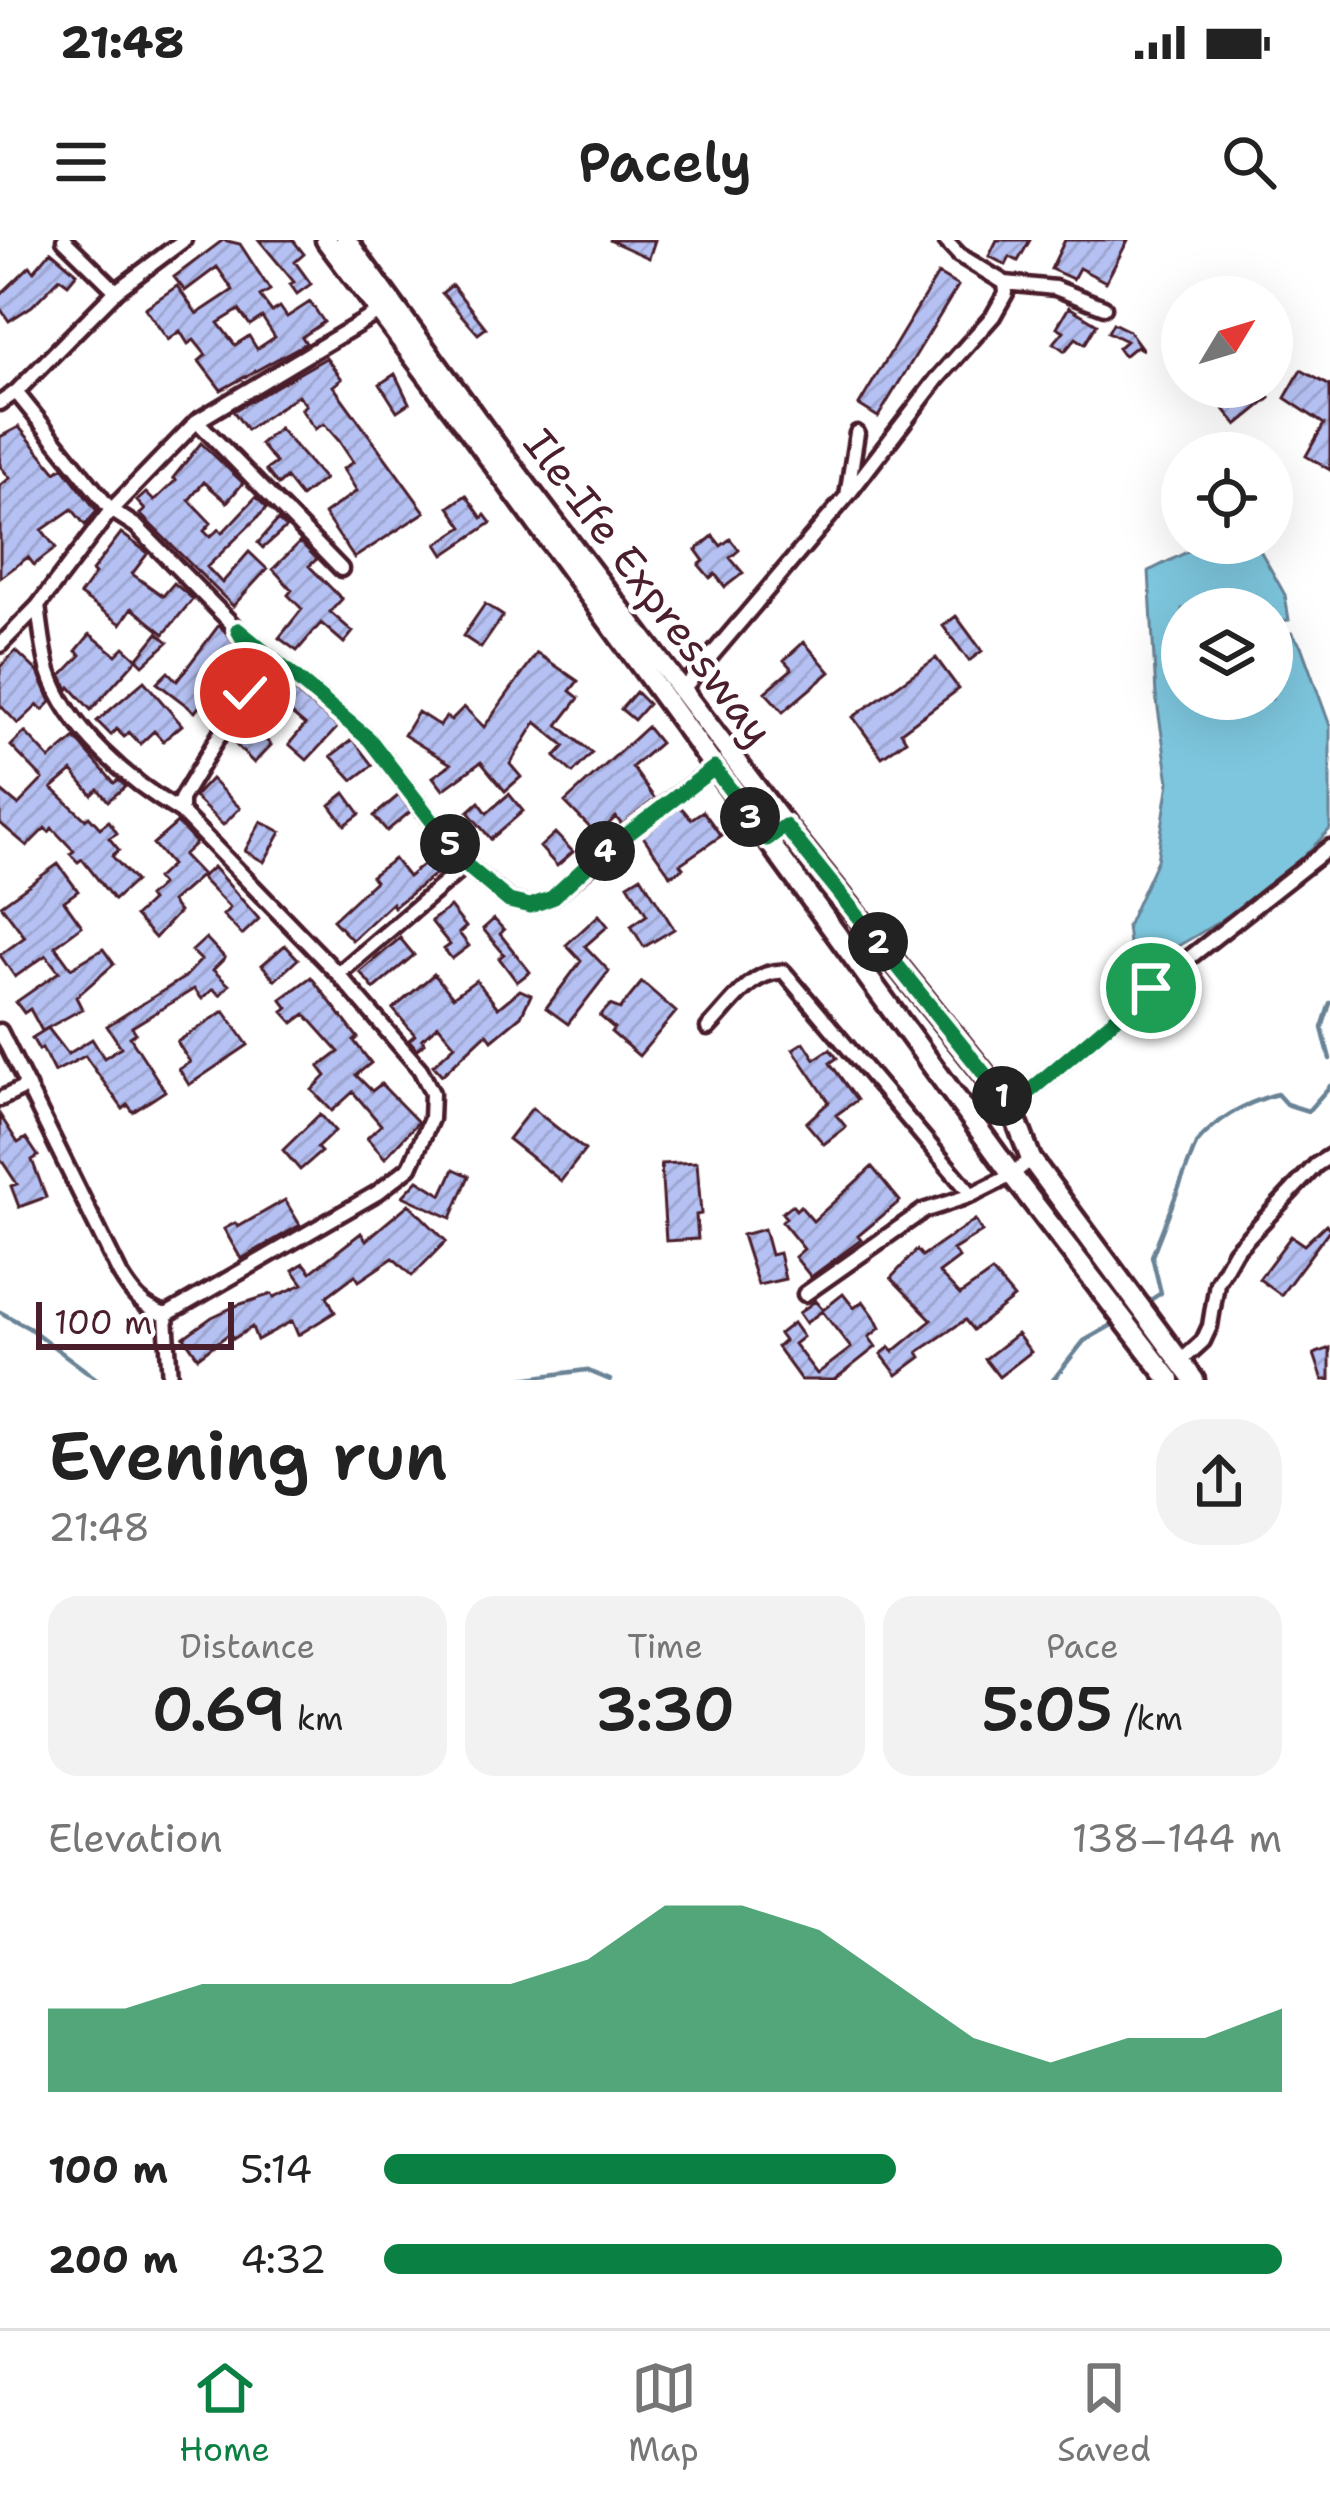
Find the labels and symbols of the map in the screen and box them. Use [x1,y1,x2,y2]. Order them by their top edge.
north arrow [1161,276,1293,408]
street label: Ile-Ife Expressway [511,417,787,757]
pin [194,642,296,744]
pin: 3 [720,787,780,847]
pin: 5 [420,814,480,874]
pin: 4 [575,821,635,881]
pin: 2 [848,912,908,972]
pin [1100,937,1202,1039]
pin: 1 [972,1066,1032,1126]
scale bar [36,1296,234,1349]

